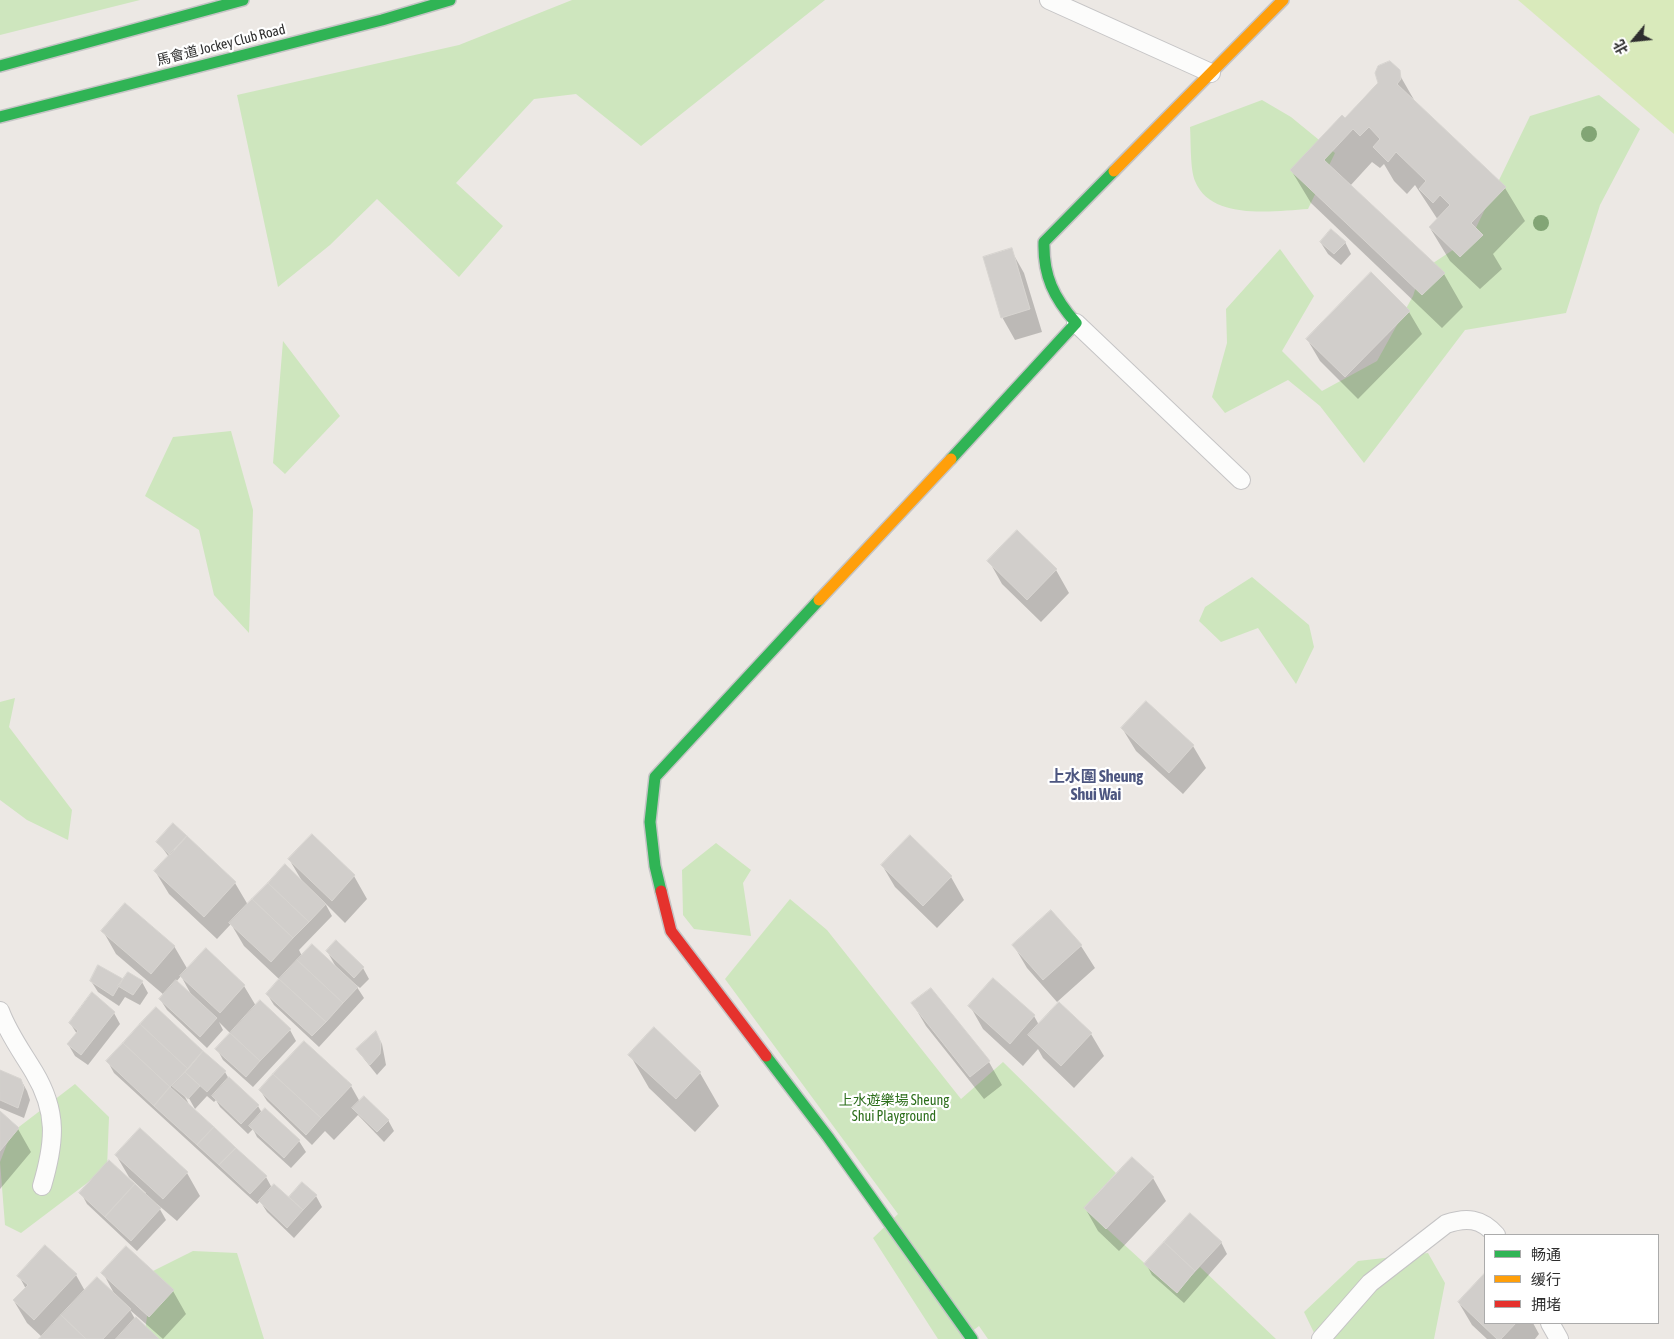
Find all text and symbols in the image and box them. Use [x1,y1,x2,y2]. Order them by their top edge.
north arrow [1609,15,1659,65]
street label: 馬會道 Jockey Club Road [155,21,287,69]
text: 北 [1610,37,1631,57]
district label: 上水圍 Sheung Shui Wai [1049,767,1143,805]
park label: 上水遊樂場 Sheung Shui Playground [839,1093,949,1126]
legend [1484,1234,1659,1324]
text: 畅通 [1531,1246,1561,1263]
text: 缓行 [1531,1271,1561,1288]
text: 拥堵 [1531,1296,1561,1313]

